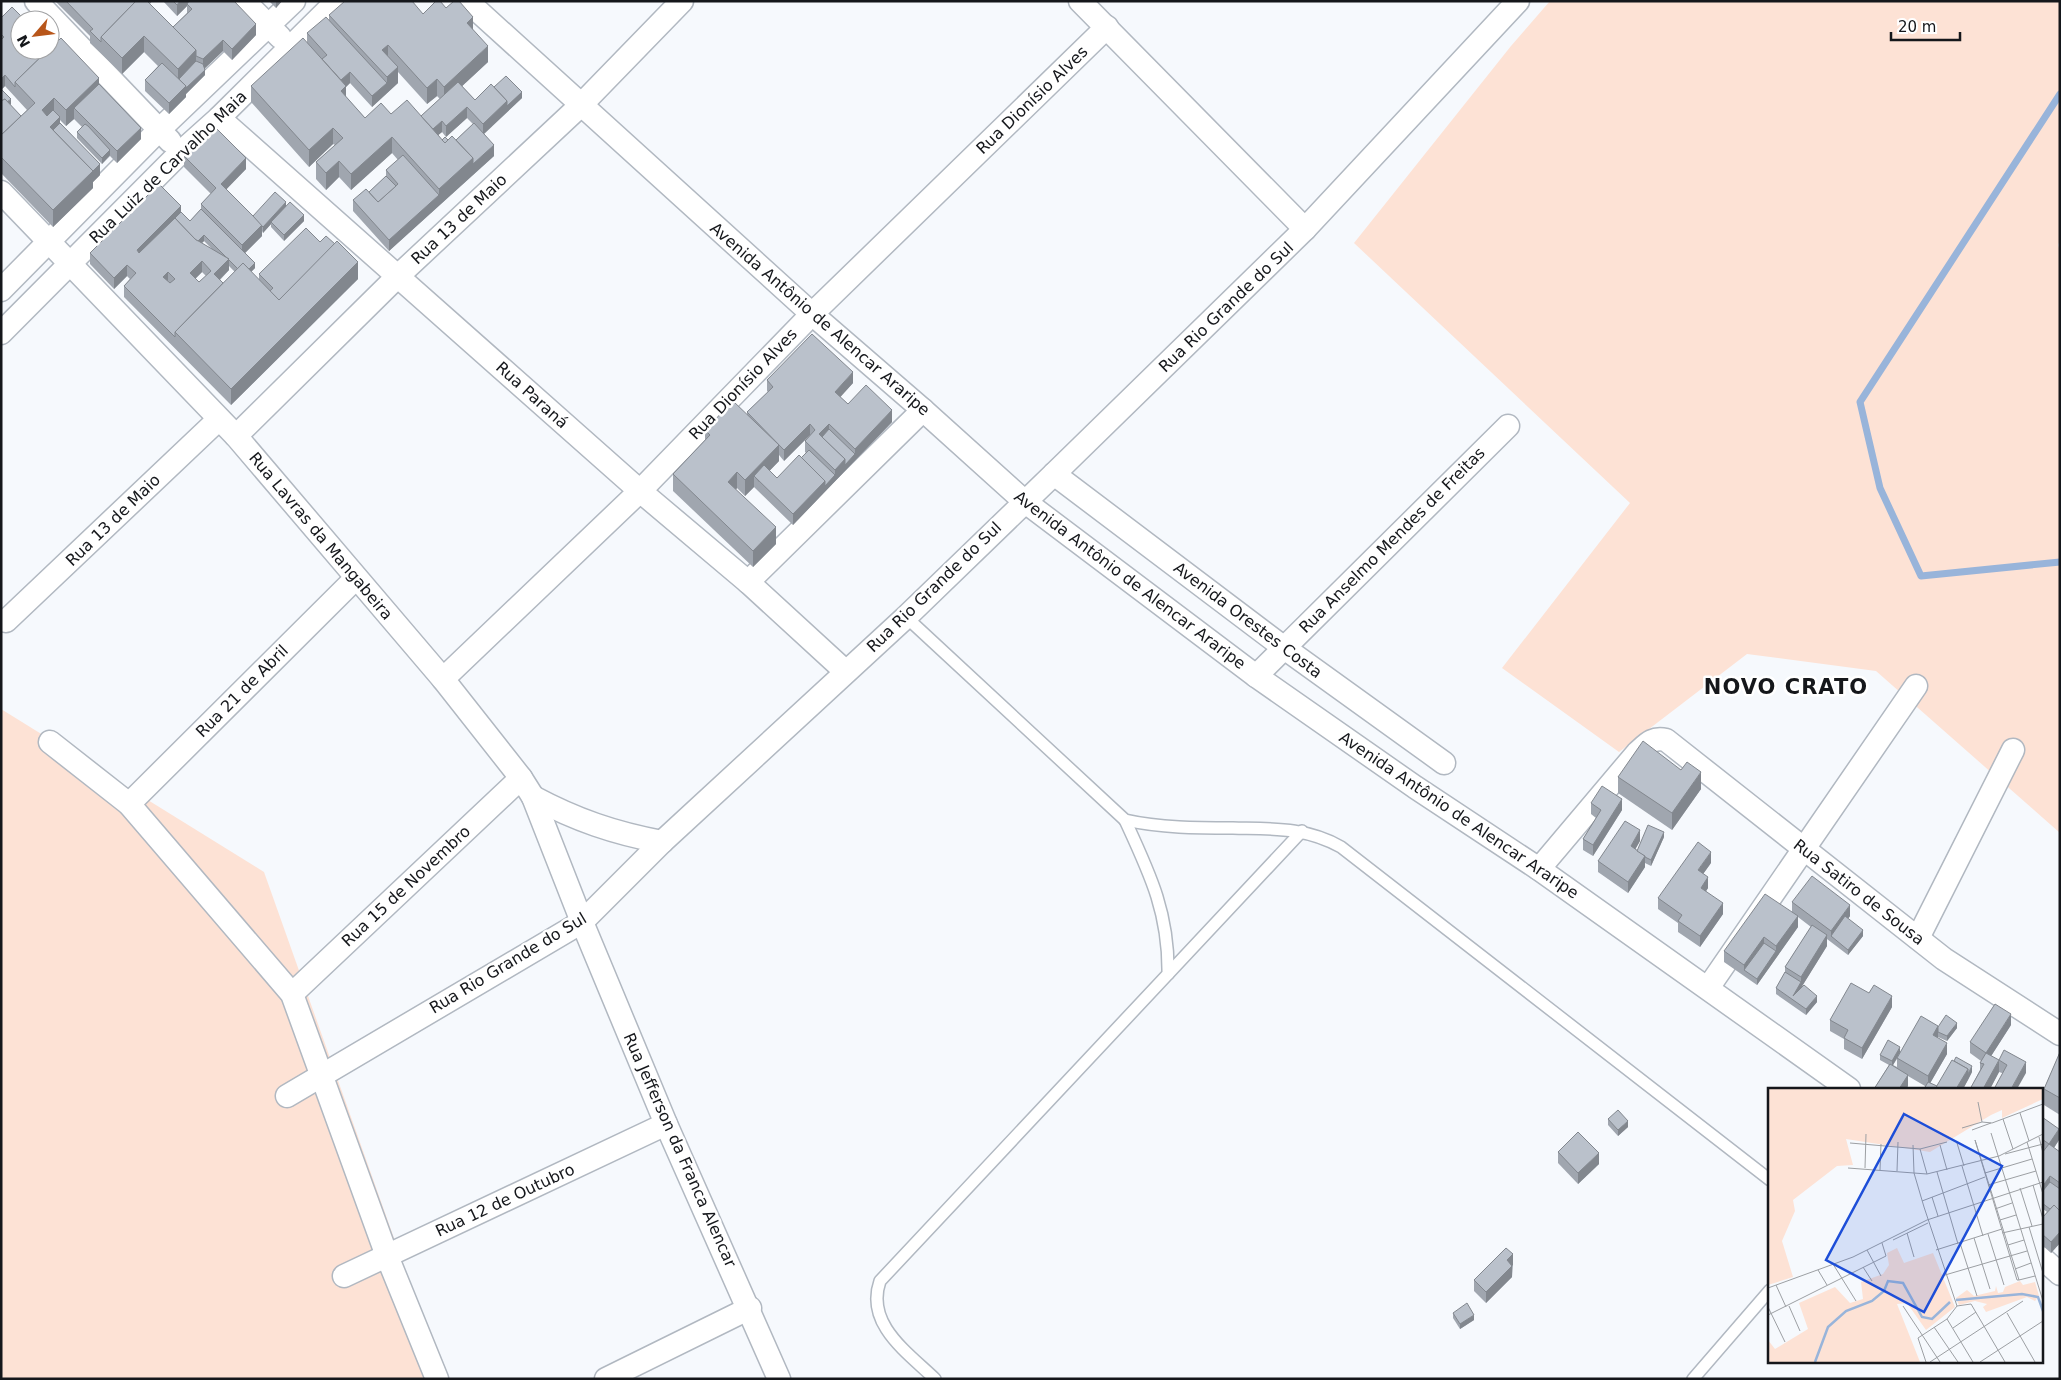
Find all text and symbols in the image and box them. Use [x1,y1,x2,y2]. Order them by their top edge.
north arrow [10,10,60,60]
scale bar [1891,10,1960,42]
text: 20 m [1898,18,1936,36]
text: N [14,32,33,50]
street label: Rua Dionísio Alves [972,42,1092,158]
street label: Rua Luiz de Carvalho Maia [85,87,251,247]
street label: Rua 13 de Maio [407,170,511,268]
street label: Avenida Antônio de Alencar Araripe [706,218,934,420]
street label: Rua Rio Grande do Sul [1155,238,1297,376]
street label: Rua Dionísio Alves [685,324,801,444]
street label: Rua Paraná [492,358,572,432]
street label: Rua Anselmo Mendes de Freitas [1295,443,1489,637]
street label: Rua Lavras da Mangabeira [245,448,397,624]
street label: Rua 13 de Maio [62,470,164,570]
street label: Avenida Antônio de Alencar Araripe [1011,487,1249,673]
street label: Rua Rio Grande do Sul [863,518,1005,656]
street label: Avenida Orestes Costa [1170,558,1326,682]
street label: Rua 21 de Abril [192,641,292,741]
district label: NOVO CRATO [1704,675,1868,699]
street label: Avenida Antônio de Alencar Araripe [1336,728,1582,902]
street label: Rua 15 de Novembro [338,821,474,951]
street label: Rua Satiro de Sousa [1790,835,1928,949]
street label: Rua Rio Grande do Sul [426,909,590,1017]
street label: Rua Jefferson da Franca Alencar [620,1030,741,1271]
inset map [1768,1088,2044,1362]
street label: Rua 12 de Outubro [432,1159,578,1241]

